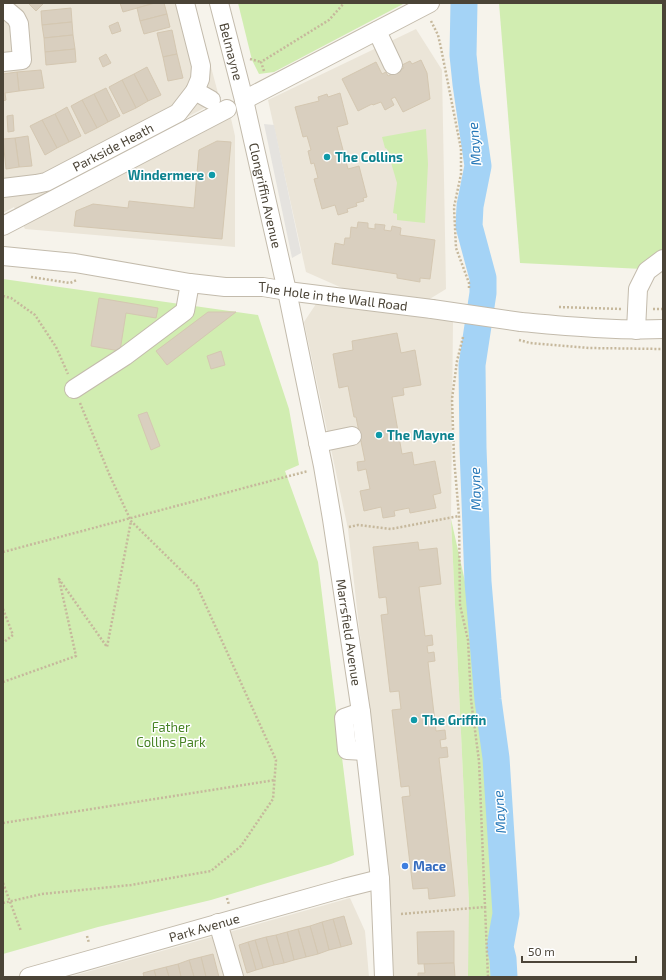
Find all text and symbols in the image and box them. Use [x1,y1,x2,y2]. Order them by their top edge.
street label: Belmayne [216,21,247,82]
street label: Parkside Heath [70,119,156,175]
water label: Mayne [464,121,484,166]
street label: Clongriffin Avenue [246,141,285,250]
place label: The Collins [335,149,403,165]
marker: The Collins [322,152,332,162]
place label: Windermere [128,167,204,183]
marker: Windermere [207,170,217,180]
street label: The Hole in the Wall Road [259,279,409,314]
place label: The Mayne [387,427,455,443]
marker: The Mayne [374,430,384,440]
water label: Mayne [466,467,484,511]
street label: Marrsfield Avenue [333,578,365,687]
place label: The Griffin [422,712,487,728]
marker: The Griffin [409,715,419,725]
park label: Father Collins Park [136,719,206,750]
water label: Mayne [489,789,509,834]
place label: Mace [413,858,446,874]
marker: Mace [400,861,410,871]
street label: Park Avenue [167,910,241,945]
scale bar [522,938,636,964]
text: 50 m [528,944,555,958]

